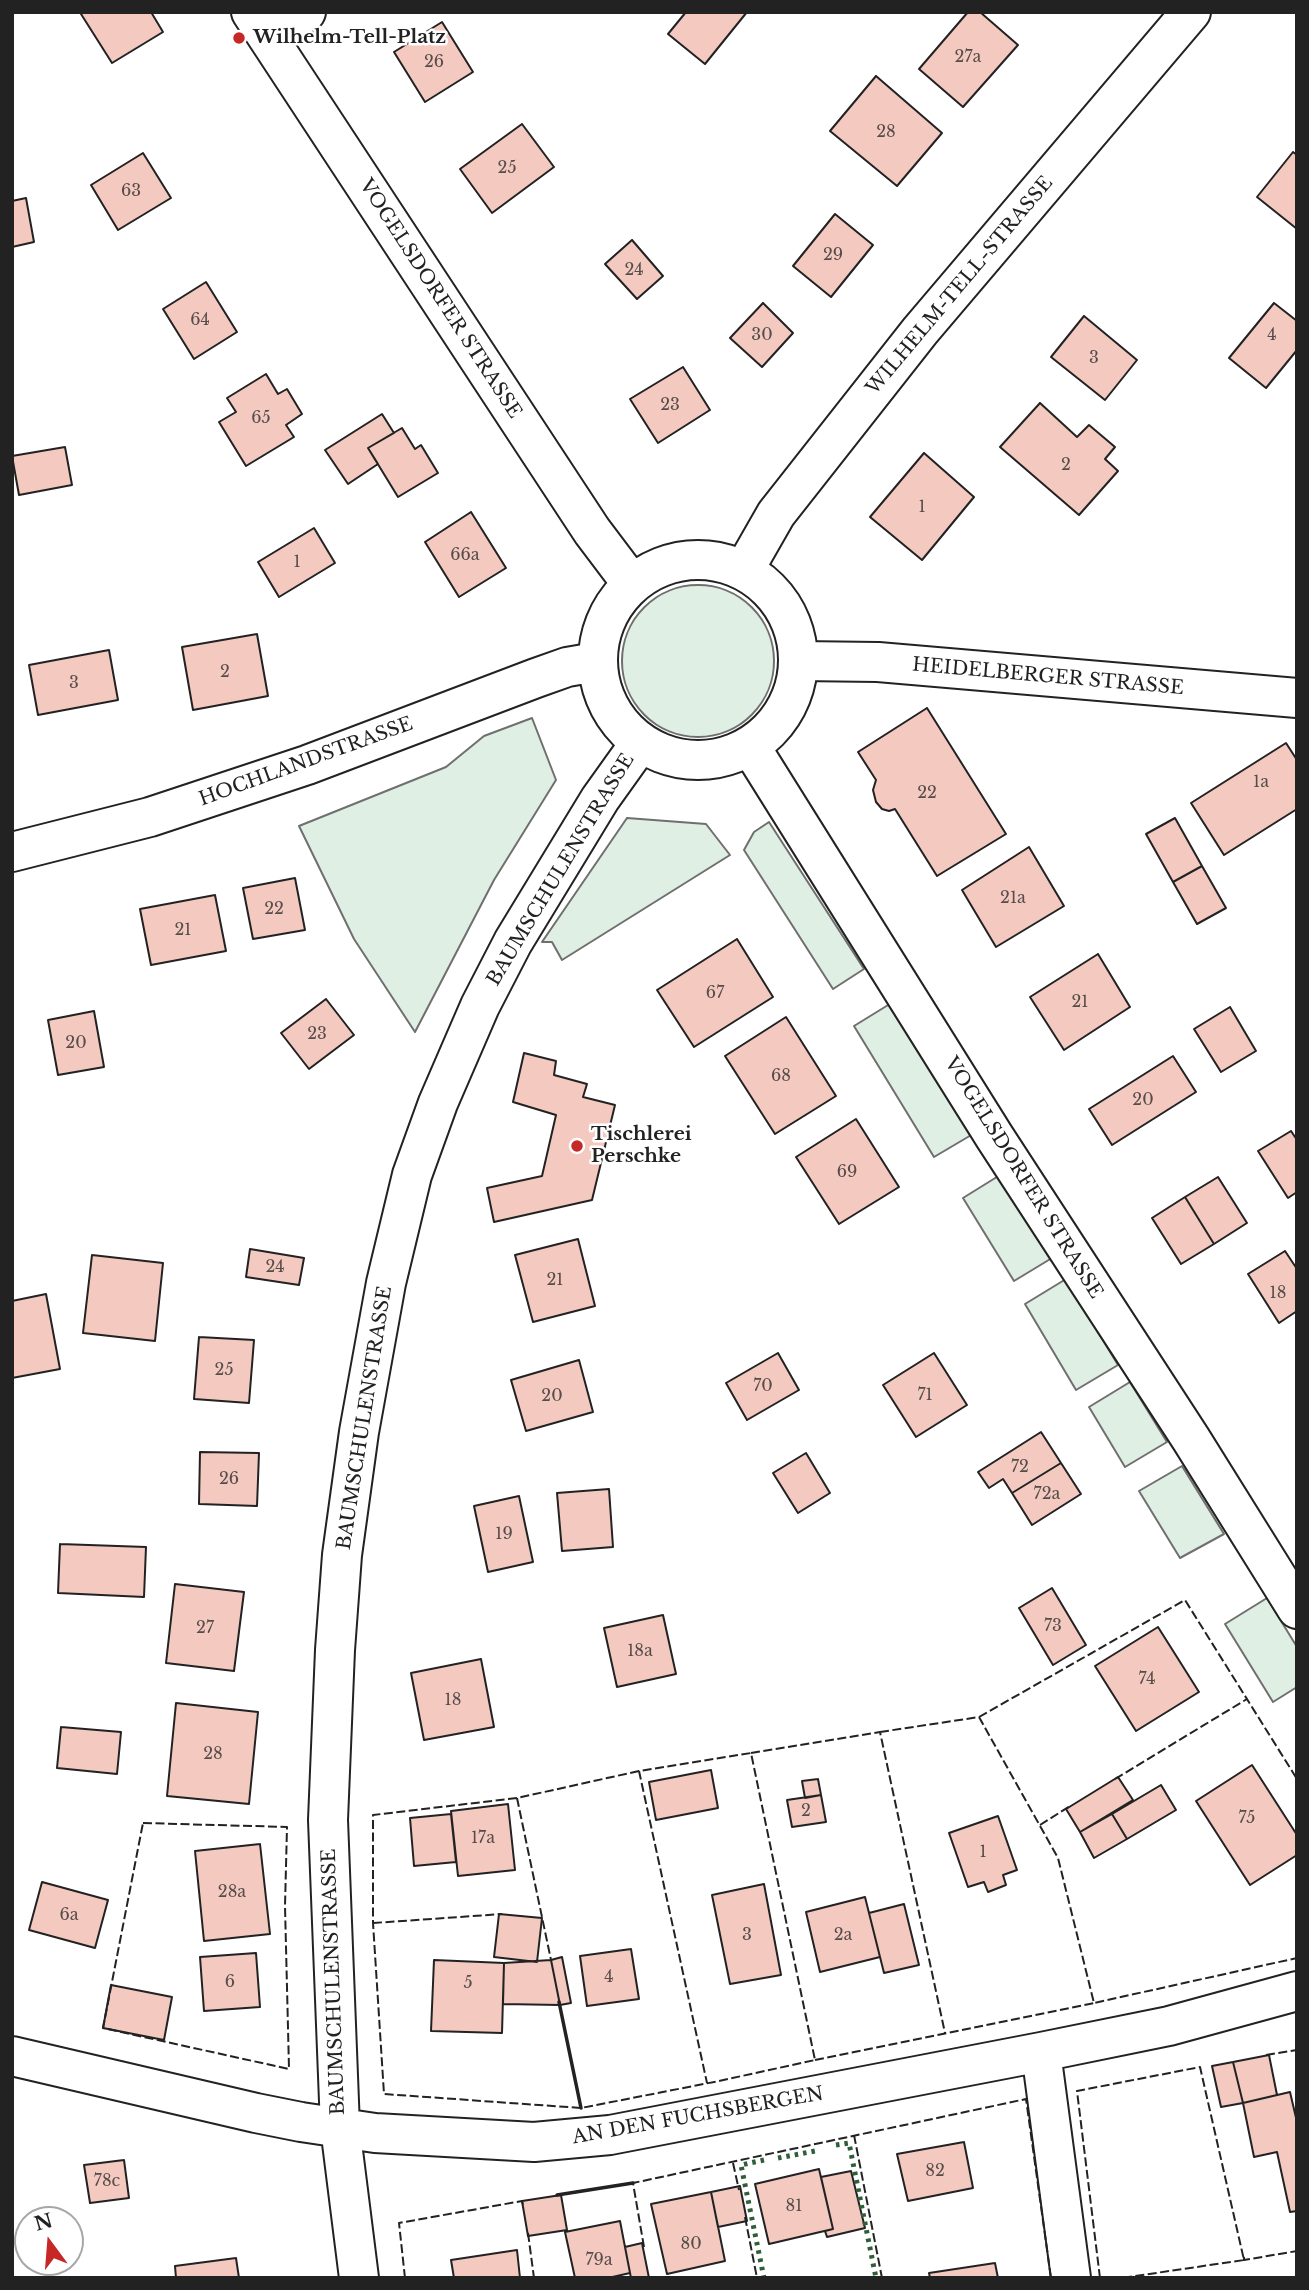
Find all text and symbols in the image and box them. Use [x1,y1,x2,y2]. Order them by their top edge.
place label: Wilhelm-Tell-Platz [253,27,446,49]
marker: Wilhelm-Tell-Platz [231,30,247,46]
house number: 27a [955,47,981,67]
house number: 26 [424,52,444,72]
house number: 28 [876,122,896,142]
house number: 25 [498,158,516,178]
street label: WILHELM-TELL-STRASSE [862,172,1058,400]
street label: VOGELSDORFER STRASSE [354,175,526,423]
house number: 63 [121,181,141,201]
house number: 29 [823,245,843,265]
house number: 24 [624,260,644,280]
house number: 64 [190,310,210,330]
house number: 30 [751,325,773,345]
house number: 4 [1267,325,1277,345]
house number: 3 [1089,348,1099,368]
house number: 23 [660,395,680,415]
house number: 65 [251,408,271,428]
house number: 2 [1061,455,1071,475]
house number: 1 [918,497,926,517]
house number: 66a [450,545,480,565]
house number: 1 [293,552,301,572]
street label: HEIDELBERGER STRASSE [911,654,1185,700]
house number: 2 [220,662,230,682]
house number: 3 [69,673,79,693]
street label: HOCHLANDSTRASSE [196,713,416,811]
street label: BAUMSCHULENSTRASSE [483,750,639,990]
house number: 1a [1253,772,1269,792]
house number: 22 [917,783,937,803]
house number: 21a [1000,888,1026,908]
house number: 22 [264,899,284,919]
house number: 21 [175,920,191,940]
house number: 67 [706,983,724,1003]
house number: 21 [1072,992,1088,1012]
house number: 23 [307,1024,327,1044]
house number: 20 [65,1033,87,1053]
street label: VOGELSDORFER STRASSE [939,1053,1107,1303]
house number: 68 [771,1066,791,1086]
house number: 20 [1132,1090,1154,1110]
place label: Tischlerei Perschke [591,1124,692,1168]
marker: Tischlerei Perschke [569,1138,585,1154]
house number: 69 [837,1162,857,1182]
house number: 24 [265,1257,285,1277]
house number: 21 [547,1270,563,1290]
house number: 18 [1270,1283,1286,1303]
street label: BAUMSCHULENSTRASSE [333,1285,397,1551]
house number: 25 [215,1360,233,1380]
house number: 70 [753,1376,773,1396]
house number: 71 [917,1385,933,1405]
house number: 20 [541,1386,563,1406]
house number: 72 [1011,1457,1029,1477]
house number: 26 [219,1469,239,1489]
house number: 72a [1034,1484,1060,1504]
house number: 19 [495,1524,513,1544]
house number: 73 [1044,1616,1062,1636]
house number: 27 [196,1618,214,1638]
house number: 18a [627,1641,653,1661]
house number: 74 [1138,1669,1156,1689]
house number: 18 [445,1690,461,1710]
house number: 28 [203,1744,223,1764]
house number: 2 [801,1801,811,1821]
house number: 75 [1239,1808,1255,1828]
house number: 17a [471,1828,495,1848]
house number: 1 [979,1842,987,1862]
street label: BAUMSCHULENSTRASSE [318,1848,350,2116]
house number: 28a [218,1882,246,1902]
house number: 6a [59,1905,79,1925]
house number: 3 [742,1925,752,1945]
house number: 2a [834,1925,852,1945]
house number: 4 [604,1967,614,1987]
house number: 6 [225,1972,235,1992]
house number: 5 [463,1973,473,1993]
street label: AN DEN FUCHSBERGEN [571,2083,825,2149]
house number: 82 [925,2161,945,2181]
house number: 78c [94,2171,120,2191]
house number: 81 [786,2196,802,2216]
north arrow [14,2206,84,2276]
text: N [32,2209,55,2236]
house number: 80 [680,2234,702,2254]
house number: 79a [585,2250,613,2270]

